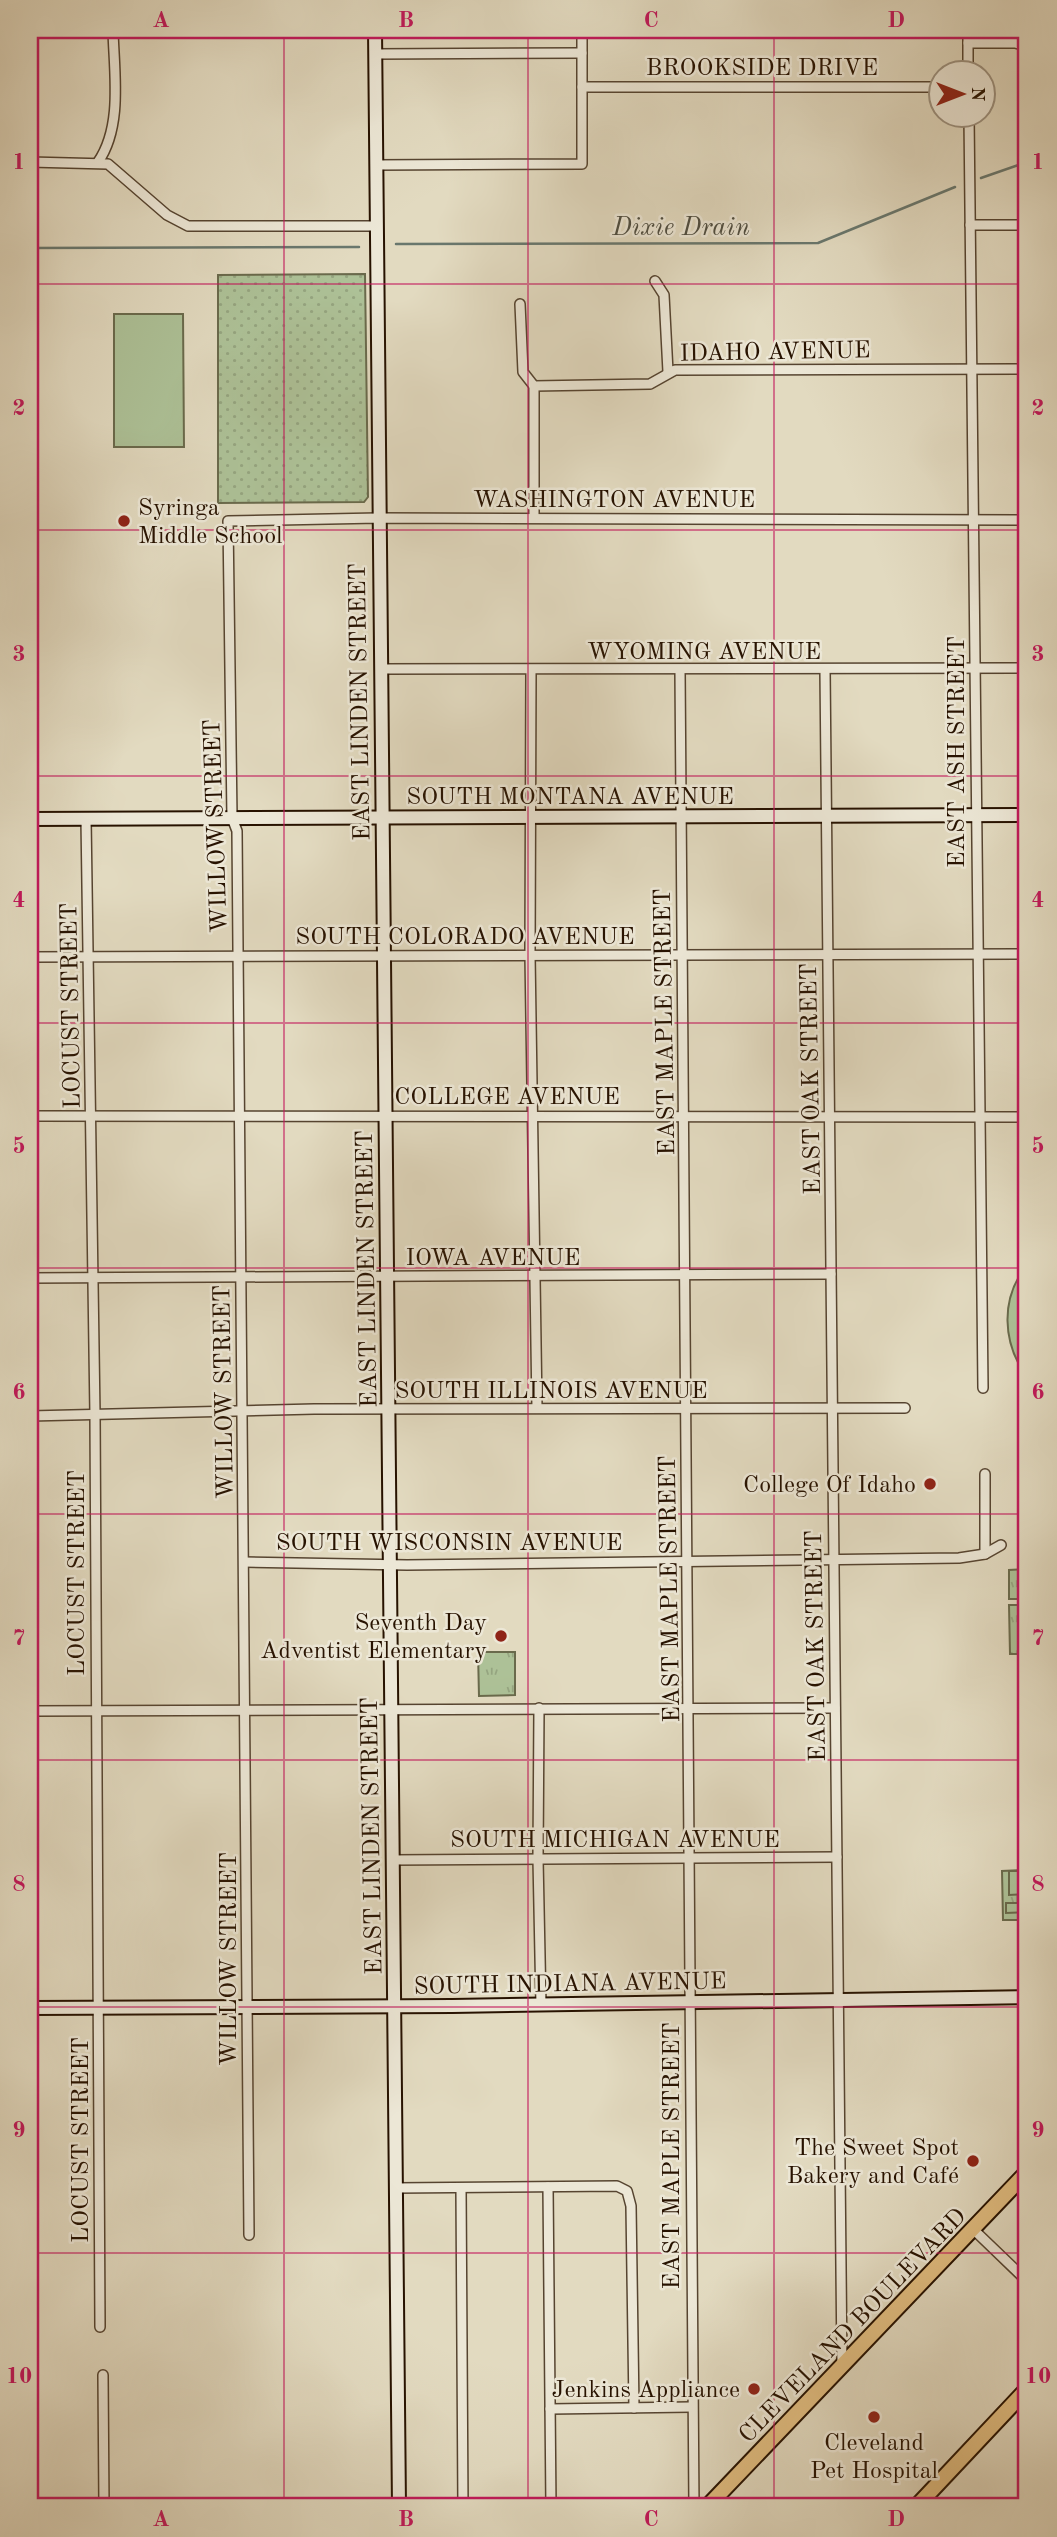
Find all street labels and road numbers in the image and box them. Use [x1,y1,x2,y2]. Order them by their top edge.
street label: BROOKSIDE DRIVE [646,57,878,81]
street label: IDAHO AVENUE [680,339,871,367]
street label: WASHINGTON AVENUE [473,489,755,513]
street label: EAST LINDEN STREET [347,563,375,841]
street label: EAST ASH STREET [946,636,970,868]
street label: WYOMING AVENUE [587,641,821,665]
street label: WILLOW STREET [201,719,233,933]
street label: SOUTH MONTANA AVENUE [406,786,734,810]
street label: EAST MAPLE STREET [652,888,680,1156]
street label: LOCUST STREET [58,903,86,1109]
street label: SOUTH COLORADO AVENUE [295,926,635,950]
street label: EAST OAK STREET [798,963,826,1195]
street label: COLLEGE AVENUE [394,1086,620,1110]
street label: EAST LINDEN STREET [354,1130,382,1408]
street label: IOWA AVENUE [406,1247,580,1271]
street label: WILLOW STREET [211,1285,239,1499]
street label: SOUTH ILLINOIS AVENUE [394,1380,708,1404]
street label: EAST MAPLE STREET [657,1455,685,1723]
street label: LOCUST STREET [66,1470,90,1676]
street label: EAST OAK STREET [803,1530,831,1762]
street label: SOUTH WISCONSIN AVENUE [276,1532,622,1556]
street label: EAST LINDEN STREET [359,1697,387,1975]
street label: SOUTH MICHIGAN AVENUE [450,1829,780,1853]
street label: WILLOW STREET [218,1852,242,2066]
street label: SOUTH INDIANA AVENUE [413,1970,727,2000]
street label: EAST MAPLE STREET [661,2022,685,2290]
street label: LOCUST STREET [70,2037,94,2243]
street label: CLEVELAND BOULEVARD [735,2205,972,2448]

